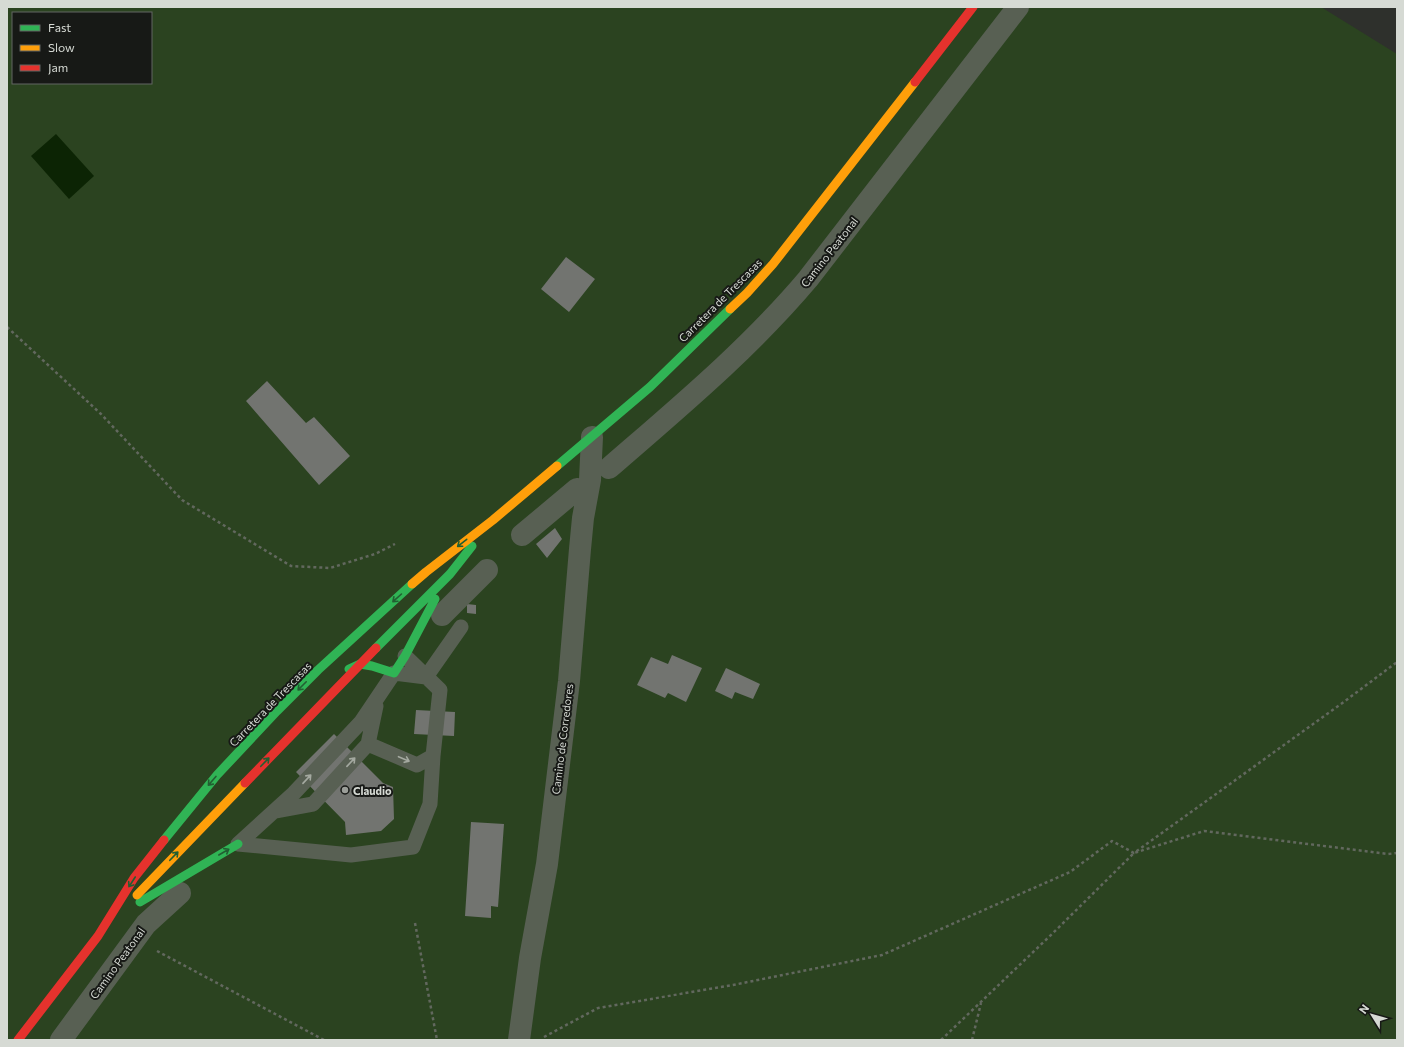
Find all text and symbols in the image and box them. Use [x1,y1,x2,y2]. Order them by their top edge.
legend [12,12,152,84]
text: Fast [48,20,71,34]
text: Slow [48,40,75,54]
text: Jam [48,60,68,75]
street label: Camino Peatonal [798,215,860,289]
street label: Carretera de Trescasas [676,256,764,344]
one-way arrow [457,539,468,547]
one-way arrow [392,593,402,603]
street label: Carretera de Trescasas [226,659,314,749]
one-way arrow [297,682,307,691]
street label: Camino de Corredores [549,683,575,795]
one-way arrow [397,756,409,764]
one-way arrow [260,757,269,767]
one-way arrow [346,758,355,768]
one-way arrow [303,774,312,784]
one-way arrow [208,775,217,786]
place label: Claudio [353,784,392,797]
marker: Claudio [340,785,350,795]
one-way arrow [218,848,229,856]
one-way arrow [169,851,179,861]
one-way arrow [127,877,136,888]
street label: Camino Peatonal [87,925,147,1001]
north arrow [1352,995,1392,1035]
text: N [1356,1001,1371,1016]

